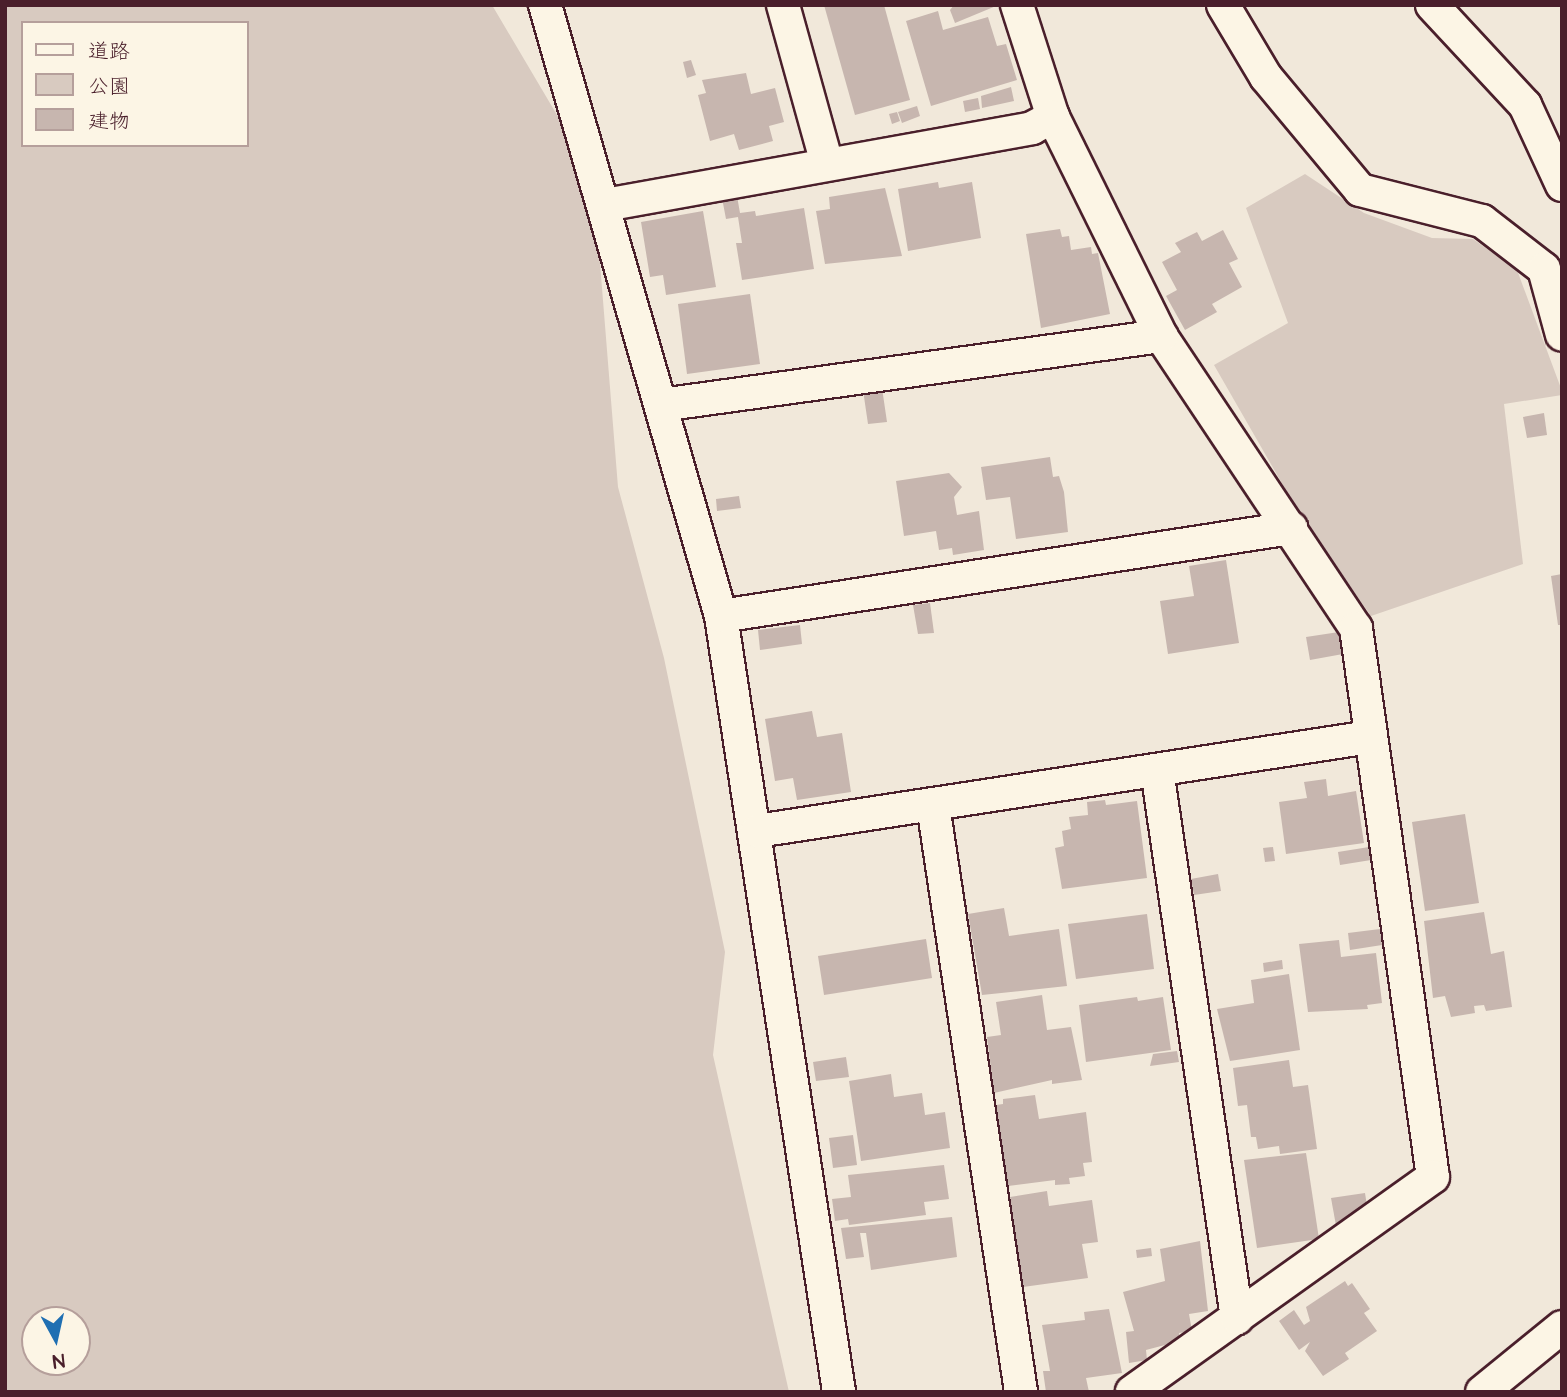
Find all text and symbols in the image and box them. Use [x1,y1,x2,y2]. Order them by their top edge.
legend [21,21,248,147]
text: 道路 [88,37,130,66]
text: 公園 [88,72,130,101]
text: 建物 [88,107,130,136]
north arrow [21,1306,91,1376]
text: N [51,1346,67,1375]

